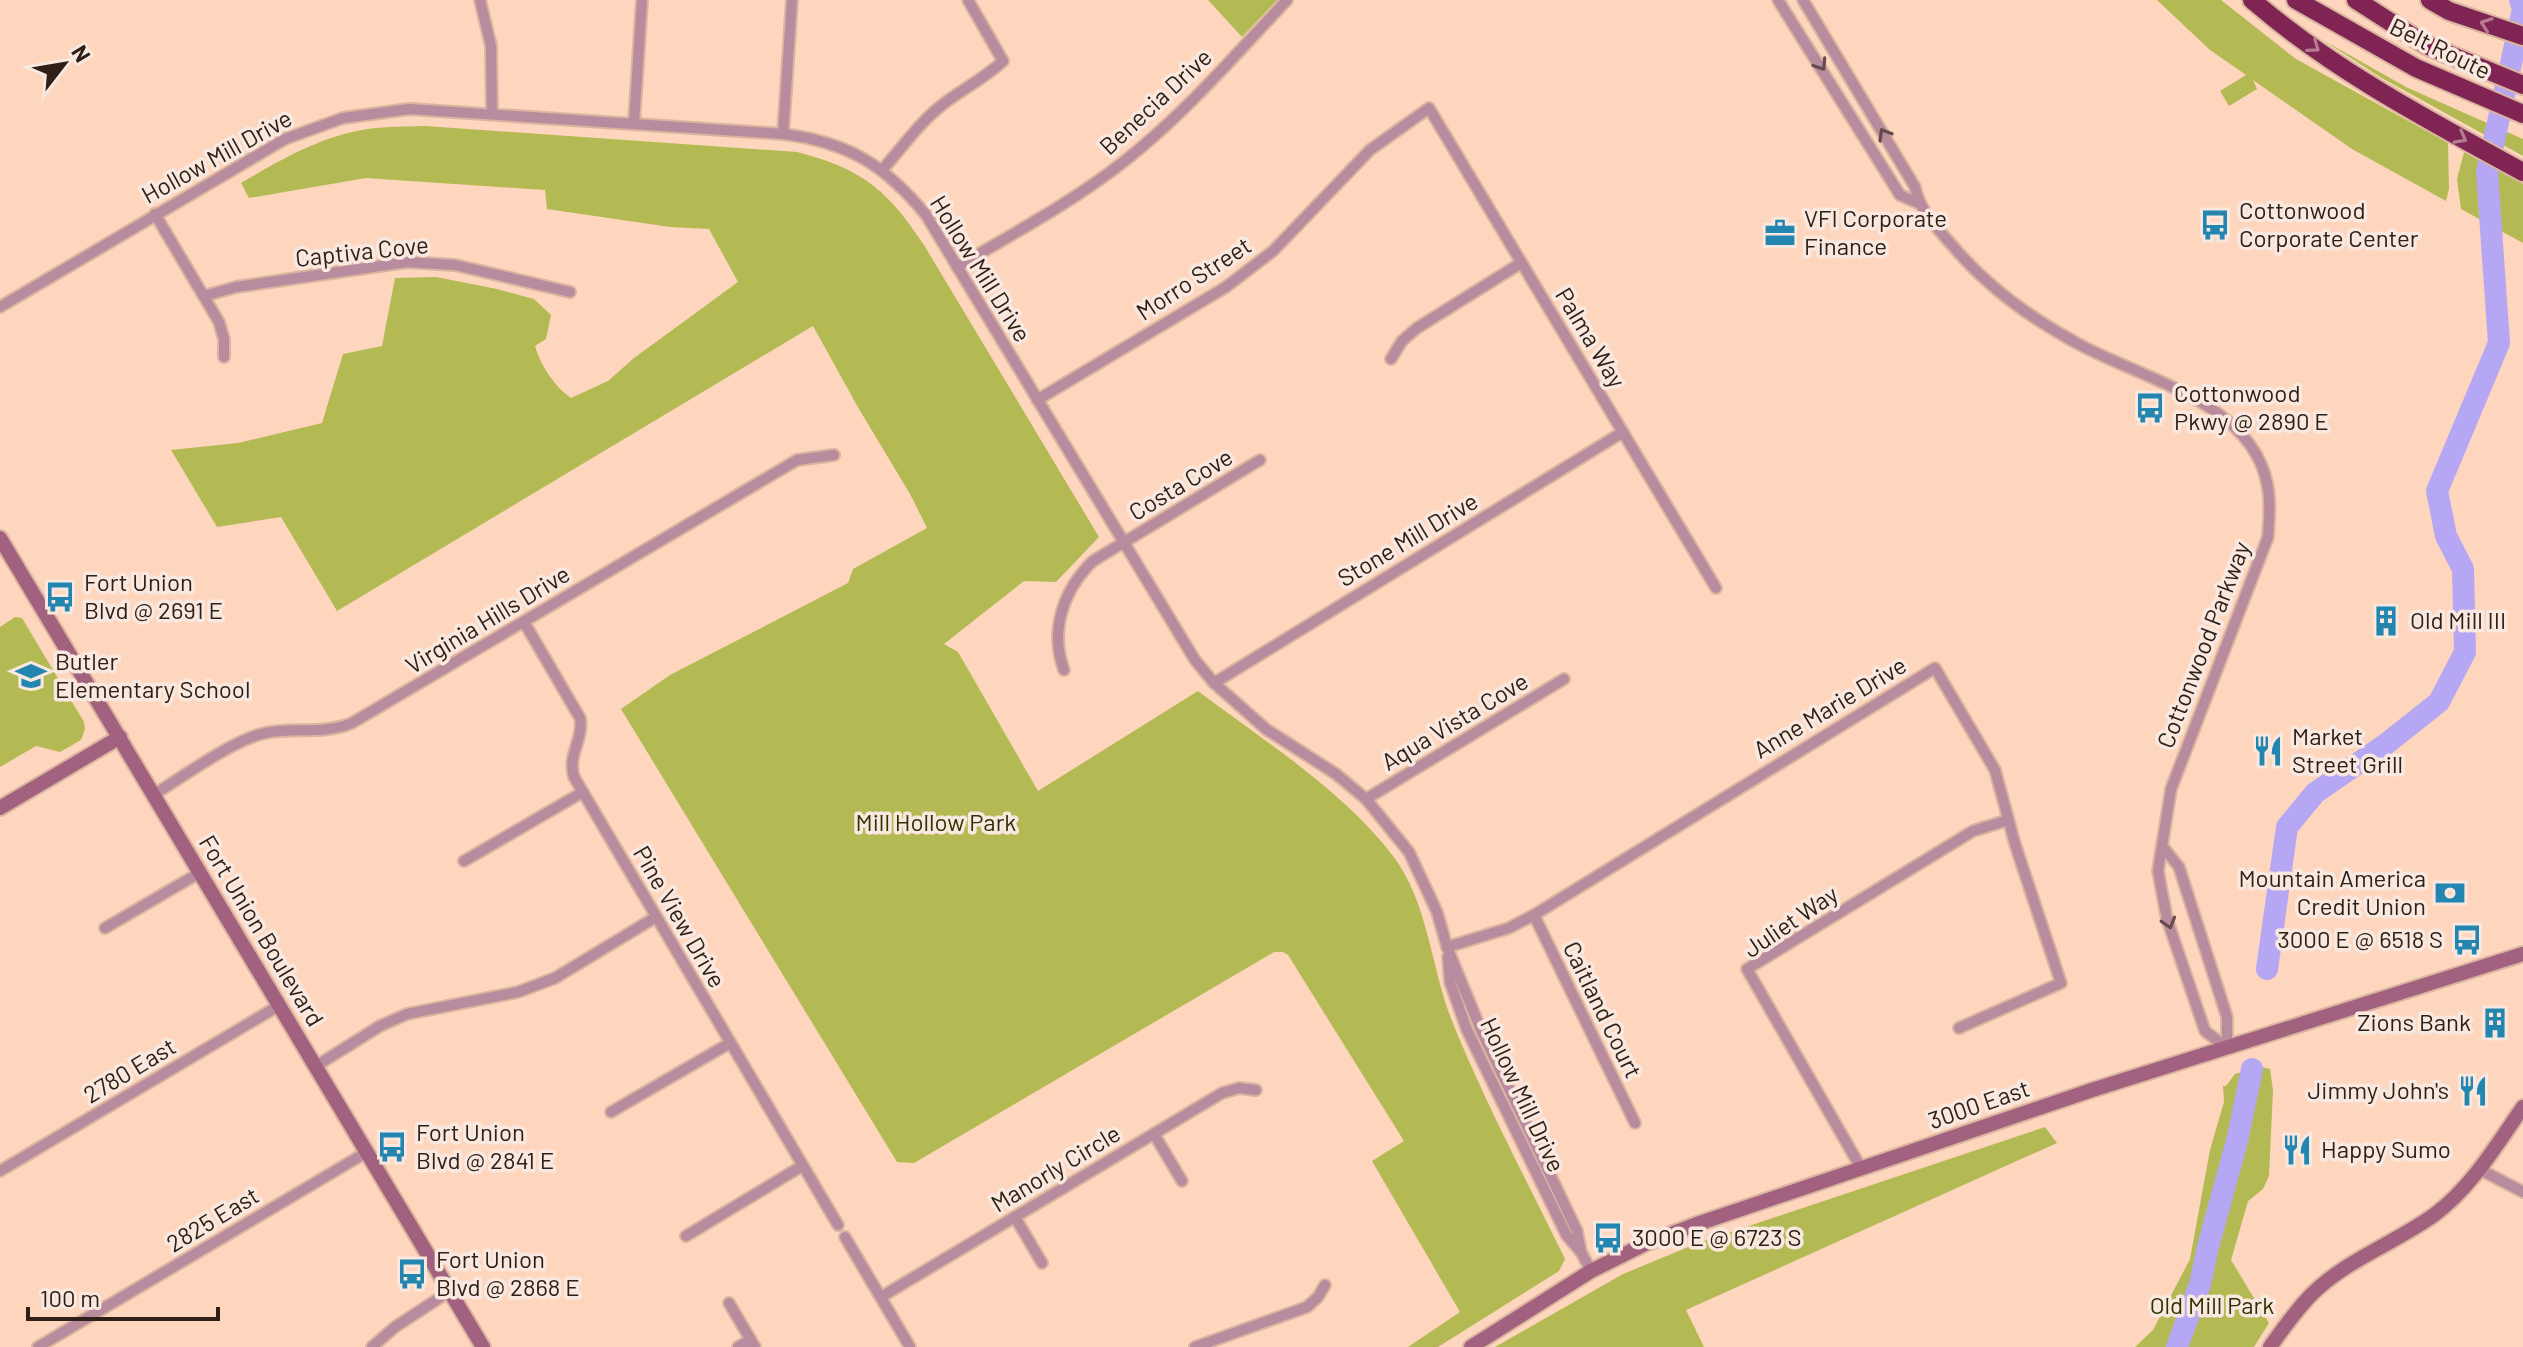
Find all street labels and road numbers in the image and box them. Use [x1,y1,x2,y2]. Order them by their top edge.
street label: Belt Route [2385,11,2496,84]
street label: Benecia Drive [1093,42,1217,160]
street label: Hollow Mill Drive [136,102,296,209]
street label: Hollow Mill Drive [925,190,1038,347]
street label: Captiva Cove [294,229,430,272]
street label: Morro Street [1130,230,1256,326]
street label: Palma Way [1550,282,1633,393]
street label: Costa Cove [1123,441,1237,526]
street label: Stone Mill Drive [1332,485,1483,592]
street label: Cottonwood Parkway [2150,537,2255,752]
street label: Virginia Hills Drive [400,558,575,679]
street label: Anne Marie Drive [1748,650,1911,764]
street label: Aqua Vista Cove [1376,666,1533,776]
street label: Fort Union Boulevard [194,829,331,1031]
street label: Pine View Drive [628,840,733,992]
street label: Juliet Way [1737,879,1843,963]
street label: Caitland Court [1558,936,1649,1082]
street label: Hollow Mill Drive [1475,1013,1572,1176]
street label: 2780 East [78,1031,180,1108]
street label: 3000 East [1924,1073,2033,1134]
street label: Manorly Circle [985,1118,1125,1218]
street label: 2825 East [161,1180,264,1258]

